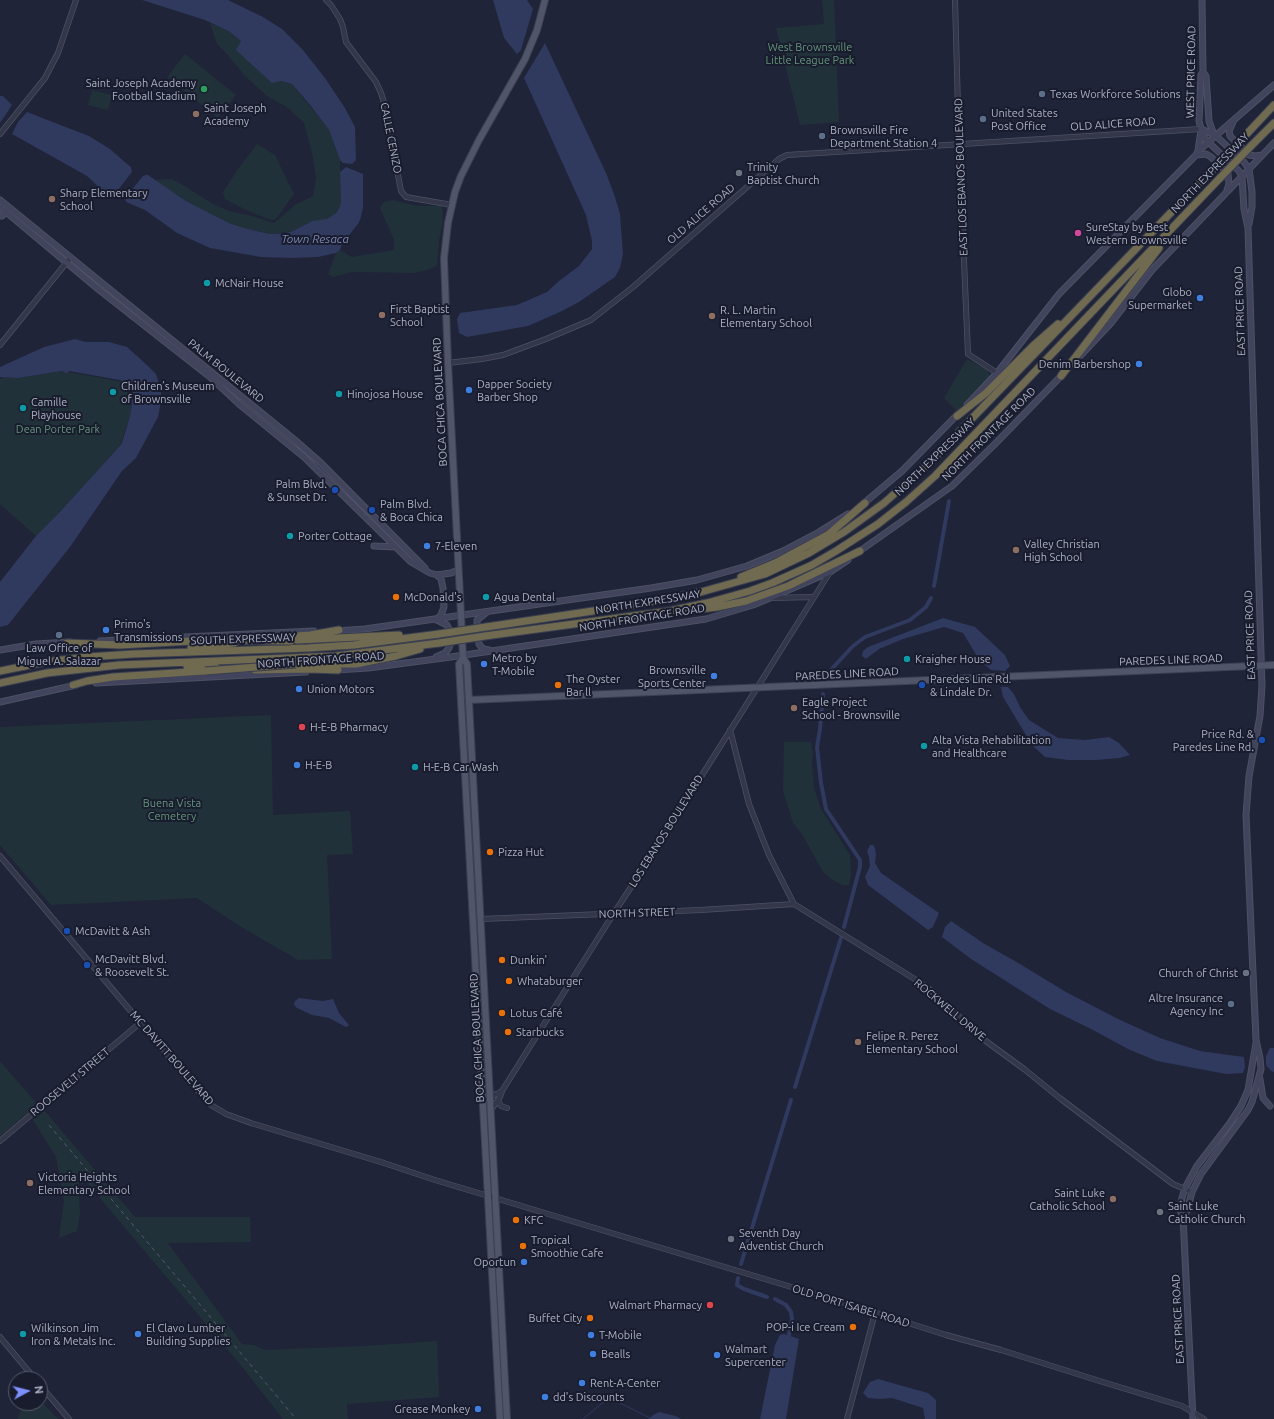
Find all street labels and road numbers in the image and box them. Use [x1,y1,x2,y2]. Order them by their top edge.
street label: WEST PRICE ROAD [1184,26,1198,118]
street label: EAST LOS EBANOS BOULEVARD [952,98,970,256]
street label: CALLE CENIZO [378,101,404,175]
street label: OLD ALICE ROAD [1070,114,1156,134]
street label: NORTH EXPRESSWAY [1168,130,1252,216]
street label: OLD ALICE ROAD [664,181,738,247]
street label: EAST PRICE ROAD [1232,266,1248,356]
street label: PALM BOULEVARD [185,336,267,406]
street label: BOCA CHICA BOULEVARD [430,337,450,467]
street label: NORTH FRONTAGE ROAD [939,384,1039,484]
street label: NORTH EXPRESSWAY [892,415,978,499]
street label: NORTH EXPRESSWAY [594,587,702,617]
street label: EAST PRICE ROAD [1242,590,1258,680]
street label: NORTH FRONTAGE ROAD [578,602,706,634]
street label: SOUTH EXPRESSWAY [190,631,296,647]
street label: NORTH FRONTAGE ROAD [257,649,385,671]
street label: PAREDES LINE ROAD [1119,652,1223,668]
street label: PAREDES LINE ROAD [795,665,899,683]
street label: LOS EBANOS BOULEVARD [626,772,706,890]
street label: NORTH STREET [598,905,676,921]
street label: BOCA CHICA BOULEVARD [467,973,487,1103]
street label: ROCKWELL DRIVE [911,976,989,1044]
street label: MC DAVITT BOULEVARD [127,1008,217,1108]
street label: ROOSEVELT STREET [28,1045,112,1119]
street label: EAST PRICE ROAD [1169,1274,1187,1364]
street label: OLD PORT ISABEL ROAD [791,1282,911,1330]

